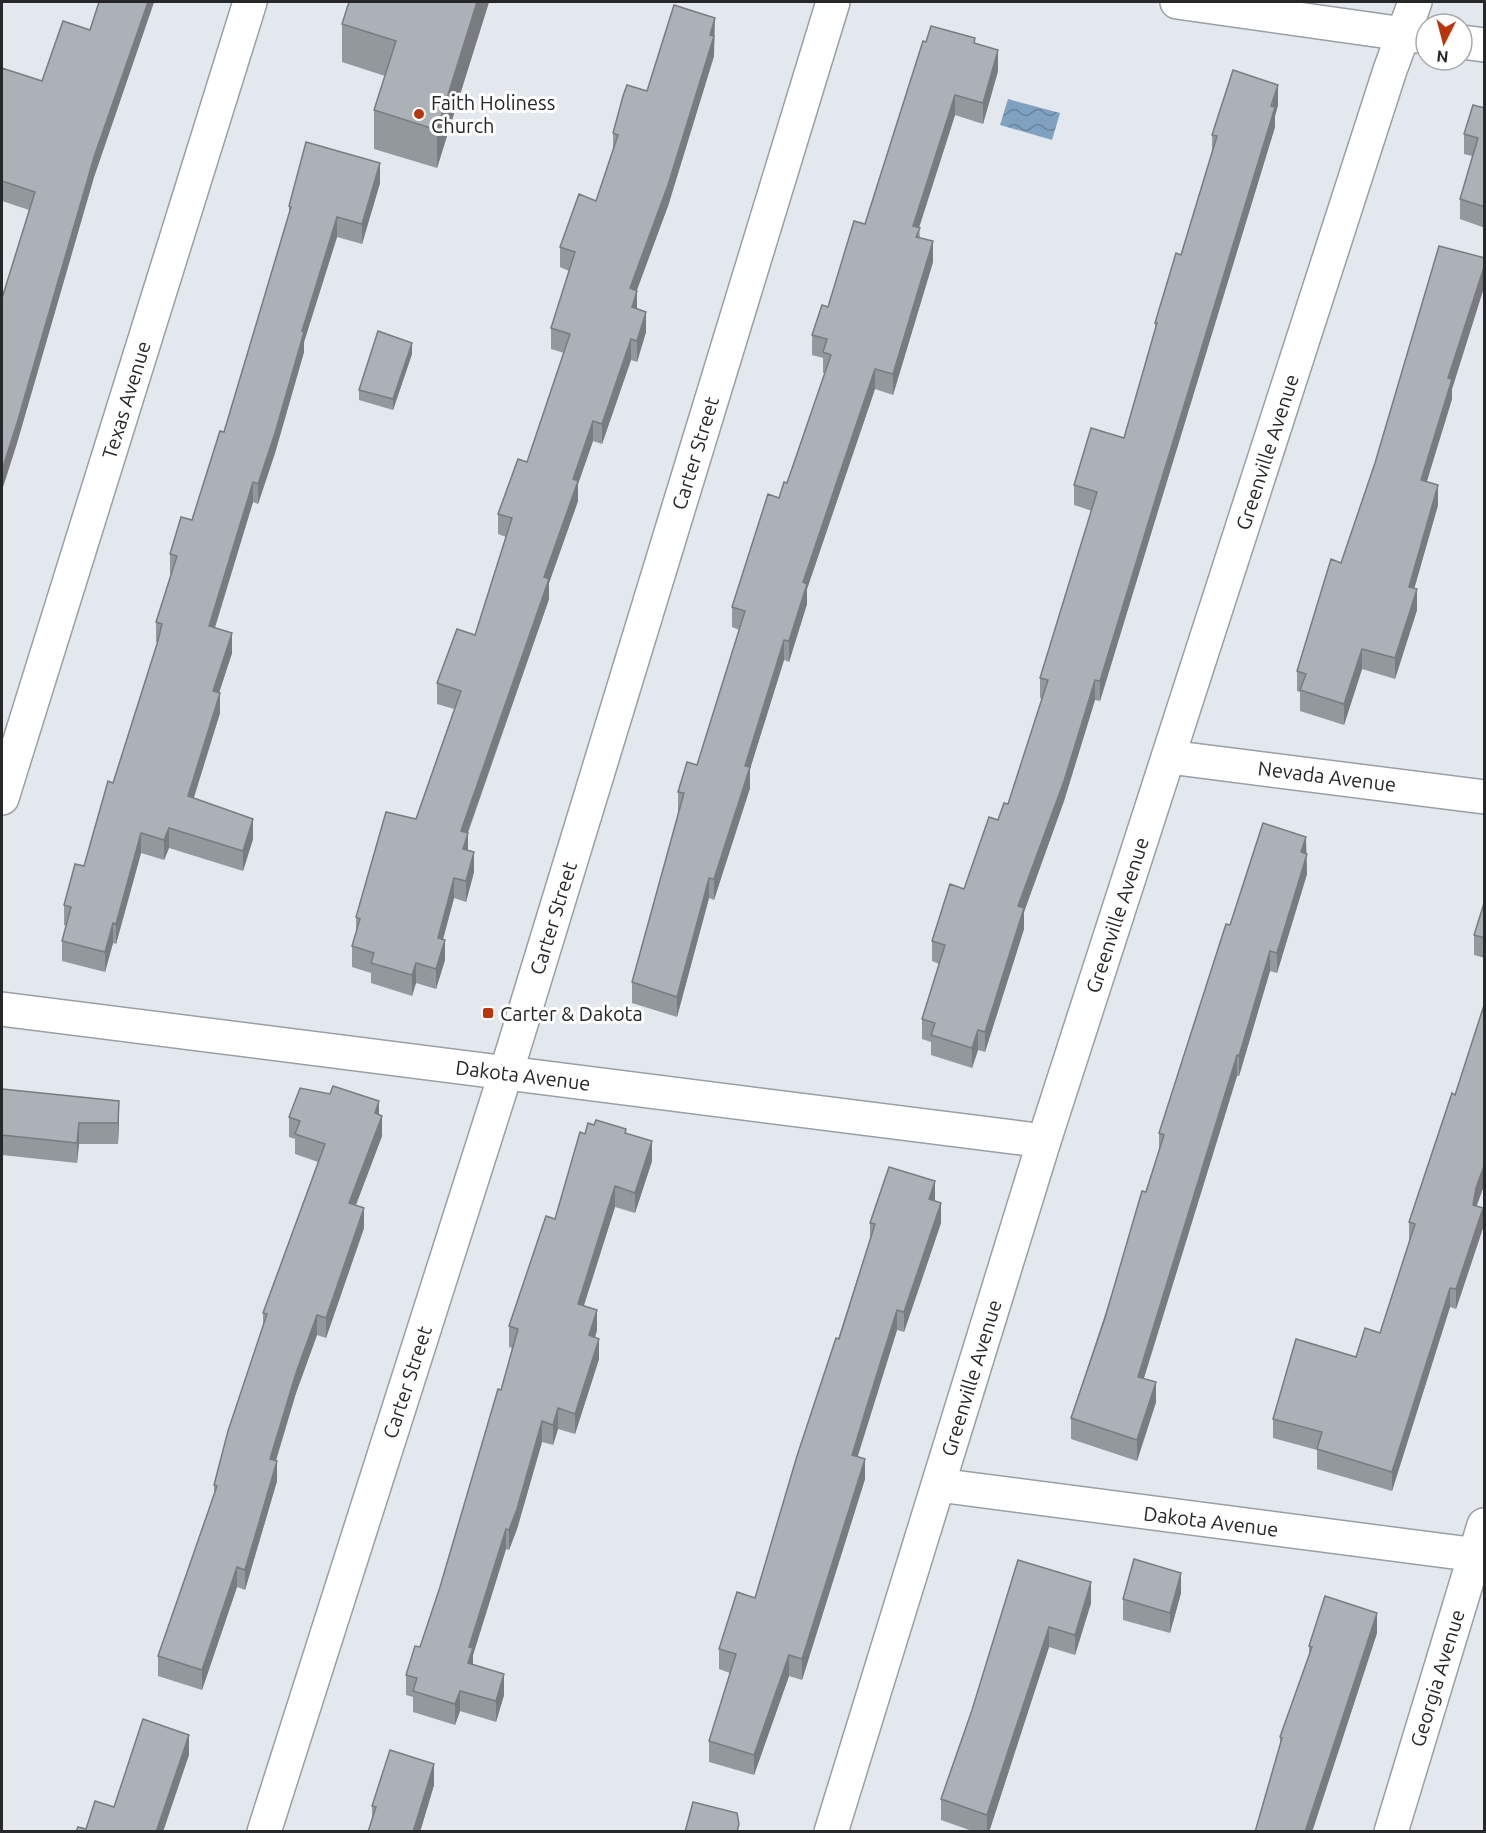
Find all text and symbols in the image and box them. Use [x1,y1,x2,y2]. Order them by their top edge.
north arrow [1414,12,1474,72]
text: N [1436,47,1449,66]
place label: Faith Holiness Church [431,91,555,137]
marker: Faith Holiness Church [412,107,426,121]
street label: Texas Avenue [97,338,155,462]
street label: Greenville Avenue [1231,371,1303,533]
street label: Carter Street [667,394,723,512]
street label: Nevada Avenue [1256,756,1398,796]
street label: Greenville Avenue [1081,834,1153,996]
street label: Carter Street [525,859,581,977]
place label: Carter & Dakota [500,1002,643,1025]
marker: Carter & Dakota [481,1006,495,1020]
street label: Dakota Avenue [454,1055,592,1095]
street label: Greenville Avenue [936,1297,1006,1459]
street label: Carter Street [378,1323,436,1441]
street label: Dakota Avenue [1142,1501,1280,1541]
street label: Georgia Avenue [1405,1607,1469,1749]

